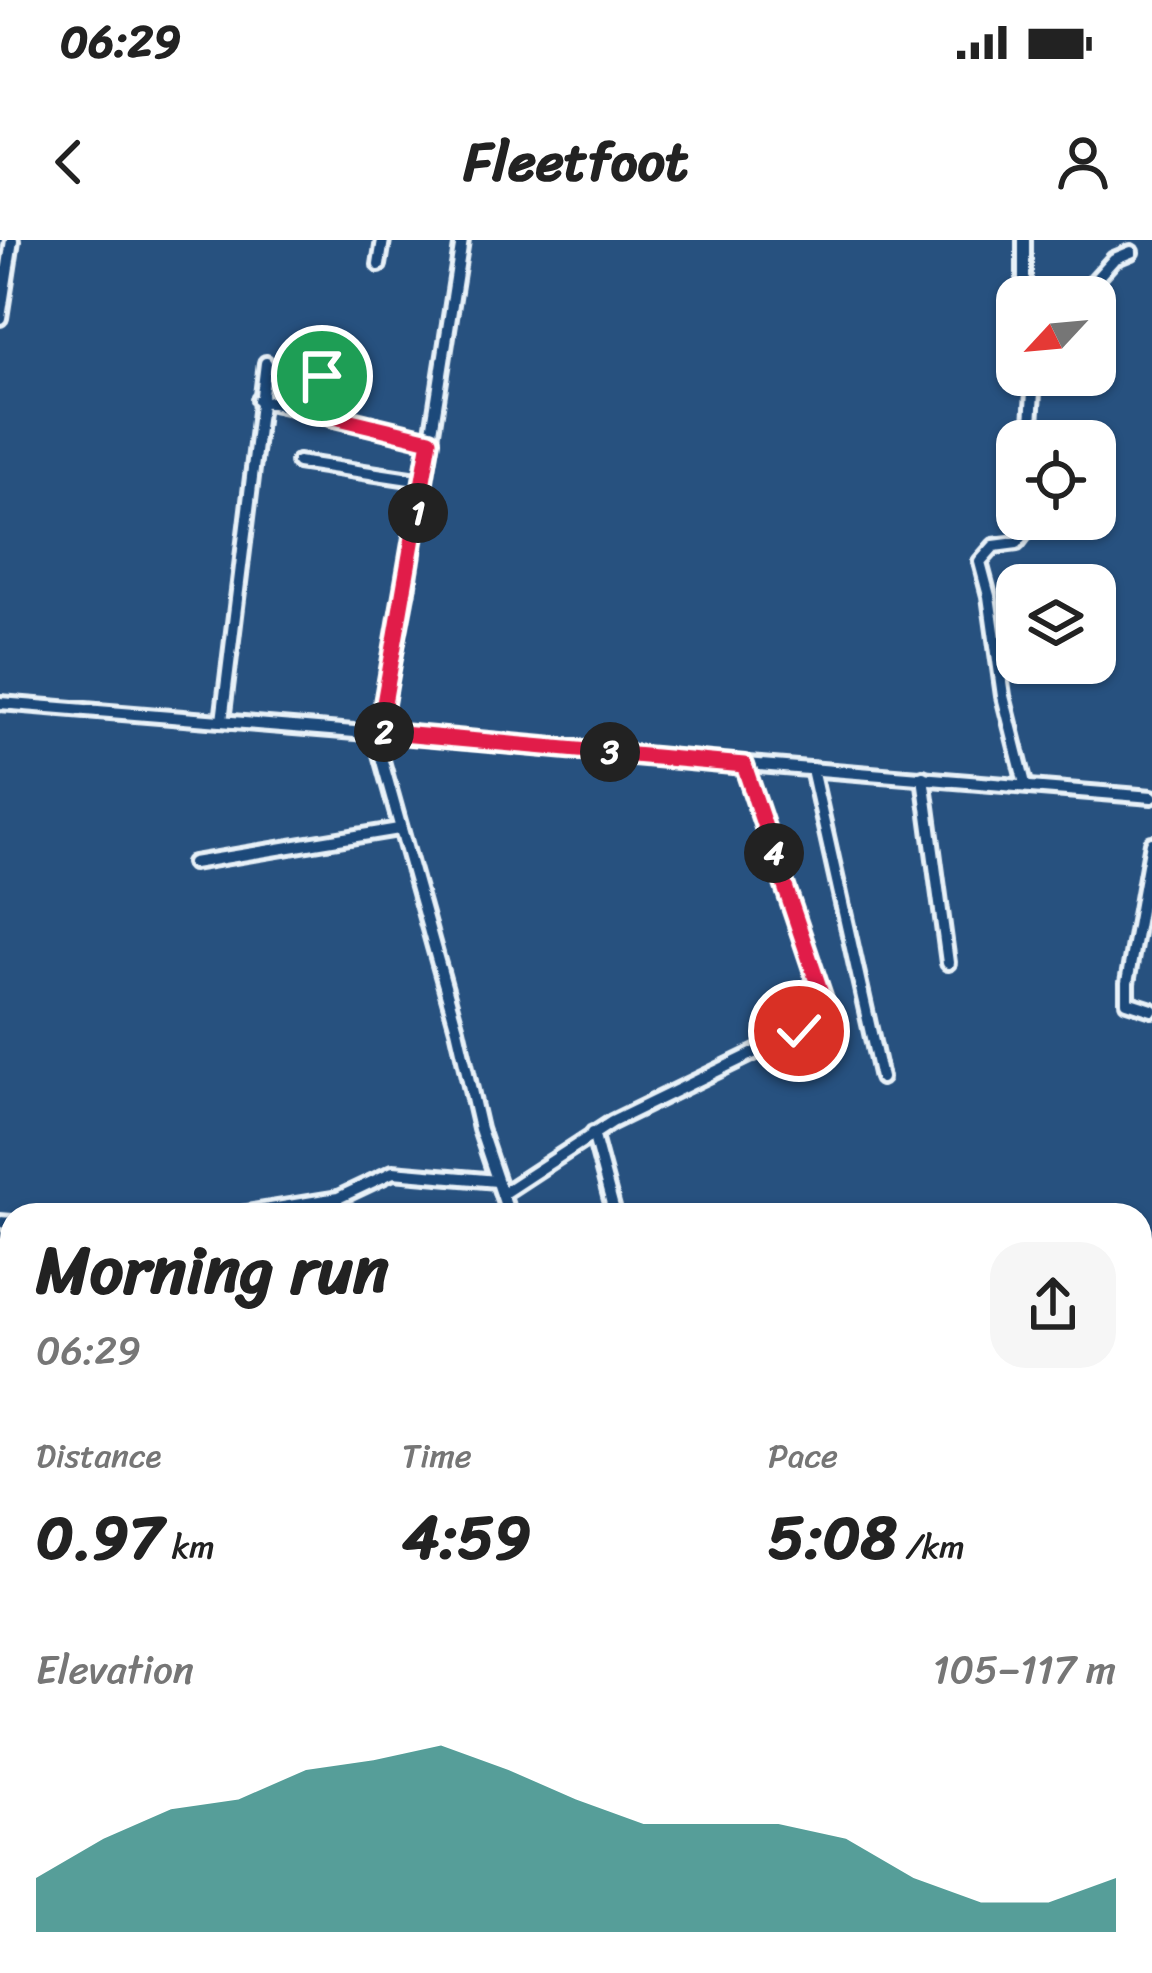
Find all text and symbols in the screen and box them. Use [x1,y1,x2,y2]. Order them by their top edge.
text: 06:29 [60,2,181,82]
text: Fleetfoot [463,114,689,210]
icon: back [36,129,102,195]
icon: person [1050,129,1116,195]
north arrow [996,276,1116,396]
map controls [996,276,1116,684]
pin [271,325,373,427]
icon: arrive [289,343,355,409]
button: locate [996,420,1116,540]
pin: 1 [388,483,448,543]
text: 1 [411,484,425,542]
button: layers [996,564,1116,684]
pin: 2 [354,702,414,762]
text: 2 [374,703,394,761]
pin: 3 [580,722,640,782]
text: 3 [601,723,619,781]
pin: 4 [744,823,804,883]
text: 4 [764,824,784,882]
pin [748,980,850,1082]
icon: check [766,998,832,1064]
text: Morning run [36,1212,389,1329]
button: share [990,1242,1116,1368]
text: 06:29 [36,1316,141,1385]
text: Distance [36,1427,161,1485]
text: Time [402,1427,472,1485]
text: Pace [768,1427,838,1485]
text: 0.97 [36,1485,163,1591]
text: 4:59 [402,1485,531,1591]
text: 5:08 [768,1485,897,1591]
text: km [163,1518,215,1576]
text: /km [897,1518,965,1576]
text: Elevation [36,1635,194,1704]
text: 105–117 m [933,1635,1116,1704]

